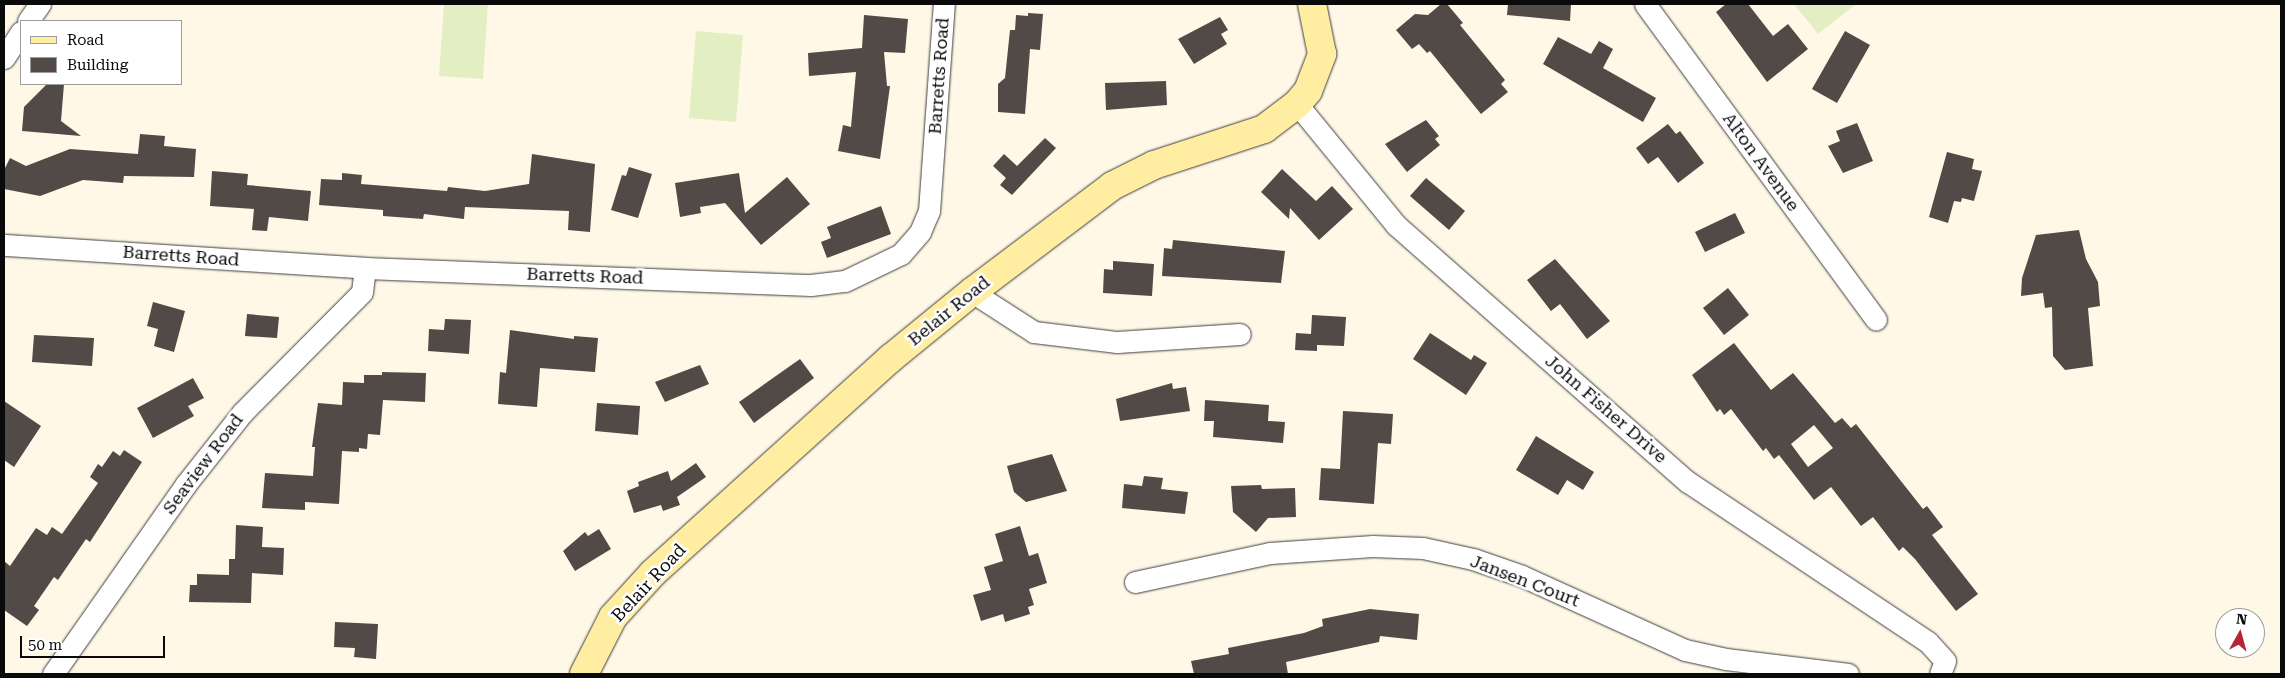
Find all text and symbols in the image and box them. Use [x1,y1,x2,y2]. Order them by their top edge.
street label: Barretts Road [924,17,954,135]
legend [20,20,182,85]
text: Road [67,31,104,49]
text: Building [67,56,128,74]
street label: Alton Avenue [1718,108,1804,216]
street label: Barretts Road [122,241,240,271]
street label: Barretts Road [526,263,644,289]
street label: Belair Road [904,271,994,351]
street label: John Fisher Drive [1541,350,1671,468]
street label: Seaview Road [158,410,248,518]
street label: Belair Road [607,539,691,627]
street label: Jansen Court [1467,550,1583,612]
north arrow [2215,608,2265,658]
text: N [2235,611,2248,628]
scale bar [22,626,168,658]
text: 50 m [28,636,62,654]

